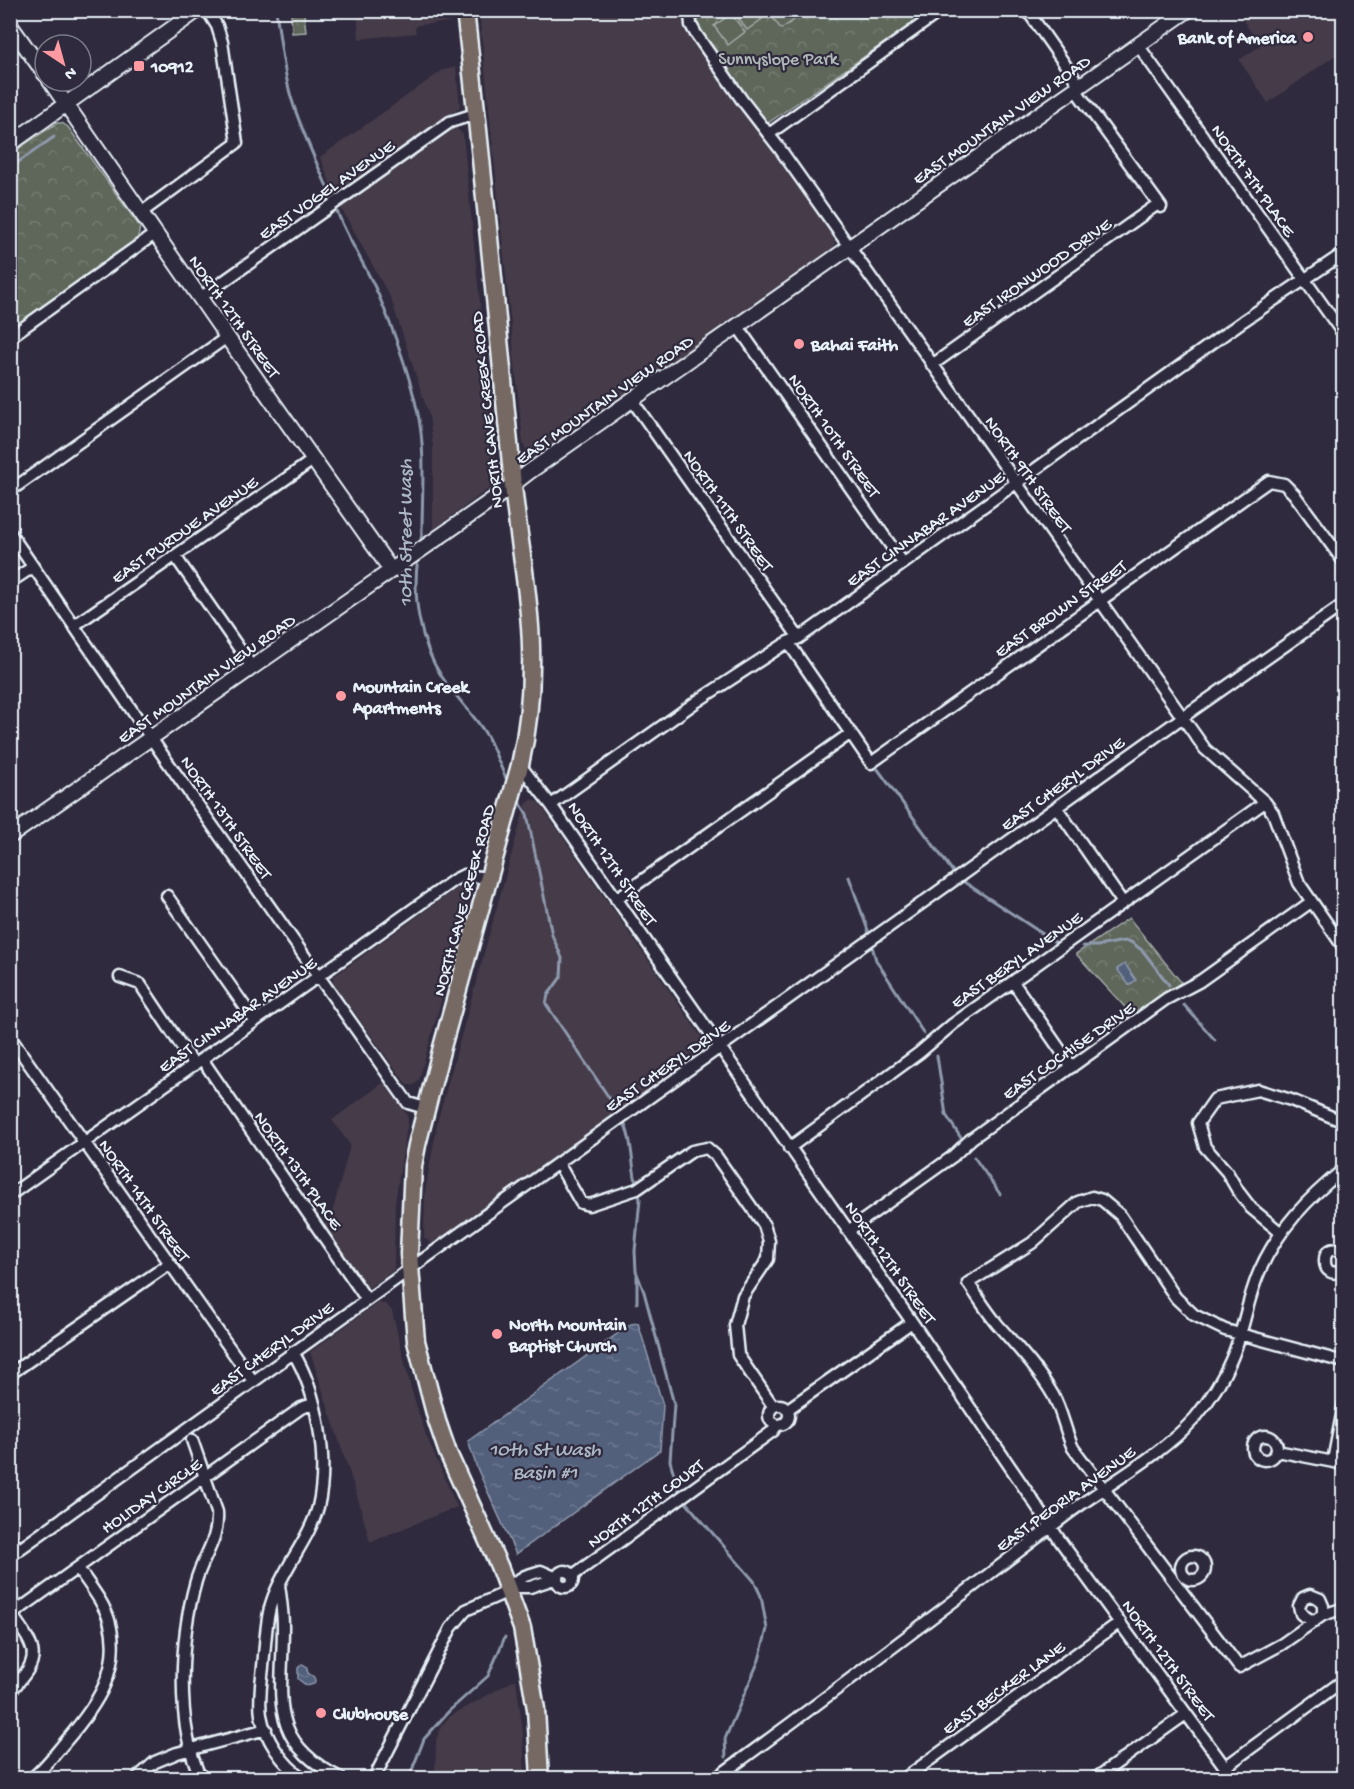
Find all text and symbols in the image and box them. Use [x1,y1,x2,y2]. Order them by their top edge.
place label: Bank of America [1177,29,1297,50]
marker: Bank of America [1301,30,1315,44]
north arrow [33,33,93,93]
park label: Sunnyslope Park [718,50,840,71]
street label: EAST MOUNTAIN VIEW ROAD [909,51,1096,191]
place label: 10912 [150,58,194,79]
marker: 10912 [132,59,146,73]
text: N [60,62,80,83]
street label: NORTH 7TH PLACE [1205,121,1299,242]
street label: EAST VOGEL AVENUE [256,136,400,246]
street label: EAST IRONWOOD DRIVE [959,214,1117,334]
street label: NORTH 12TH STREET [183,252,284,384]
street label: NORTH CAVE CREEK ROAD [468,310,509,509]
street label: EAST MOUNTAIN VIEW ROAD [512,331,699,471]
place label: Bahai Faith [810,336,898,357]
marker: Bahai Faith [792,337,806,351]
street label: NORTH 10TH STREET [782,370,884,503]
street label: NORTH 9TH STREET [979,413,1076,539]
street label: NORTH 11TH STREET [677,447,777,577]
water label: 10th Street Wash [396,459,419,607]
street label: EAST CINNABAR AVENUE [843,467,1010,593]
street label: EAST PURDUE AVENUE [108,472,263,590]
street label: EAST BROWN STREET [991,556,1132,663]
street label: EAST MOUNTAIN VIEW ROAD [114,610,301,750]
place label: Mountain Creek Apartments [352,678,471,720]
marker: Mountain Creek Apartments [334,689,348,703]
street label: EAST CHERYL DRIVE [997,733,1130,837]
street label: NORTH 13TH STREET [175,753,276,885]
street label: NORTH 12TH STREET [562,798,661,931]
street label: NORTH CAVE CREEK ROAD [430,802,501,999]
street label: EAST BERYL AVENUE [948,907,1088,1014]
street label: EAST CINNABAR AVENUE [155,953,322,1079]
street label: EAST COCHISE DRIVE [999,998,1140,1106]
street label: EAST CHERYL DRIVE [602,1016,736,1118]
street label: NORTH 13TH PLACE [248,1108,346,1235]
street label: NORTH 14TH STREET [93,1136,194,1268]
street label: NORTH 12TH STREET [839,1198,940,1330]
street label: EAST CHERYL DRIVE [206,1298,339,1402]
place label: North Mountain Baptist Church [508,1316,627,1358]
marker: North Mountain Baptist Church [490,1327,504,1341]
water label: 10th St Wash Basin #1 [489,1440,601,1486]
street label: EAST PEORIA AVENUE [993,1442,1141,1558]
street label: HOLIDAY CIRCLE [98,1454,207,1540]
street label: NORTH 12TH COURT [584,1455,709,1554]
street label: NORTH 12TH STREET [1116,1597,1219,1727]
street label: EAST BECKER LANE [939,1637,1071,1741]
place label: Clubhouse [332,1705,409,1726]
marker: Clubhouse [314,1706,328,1720]

